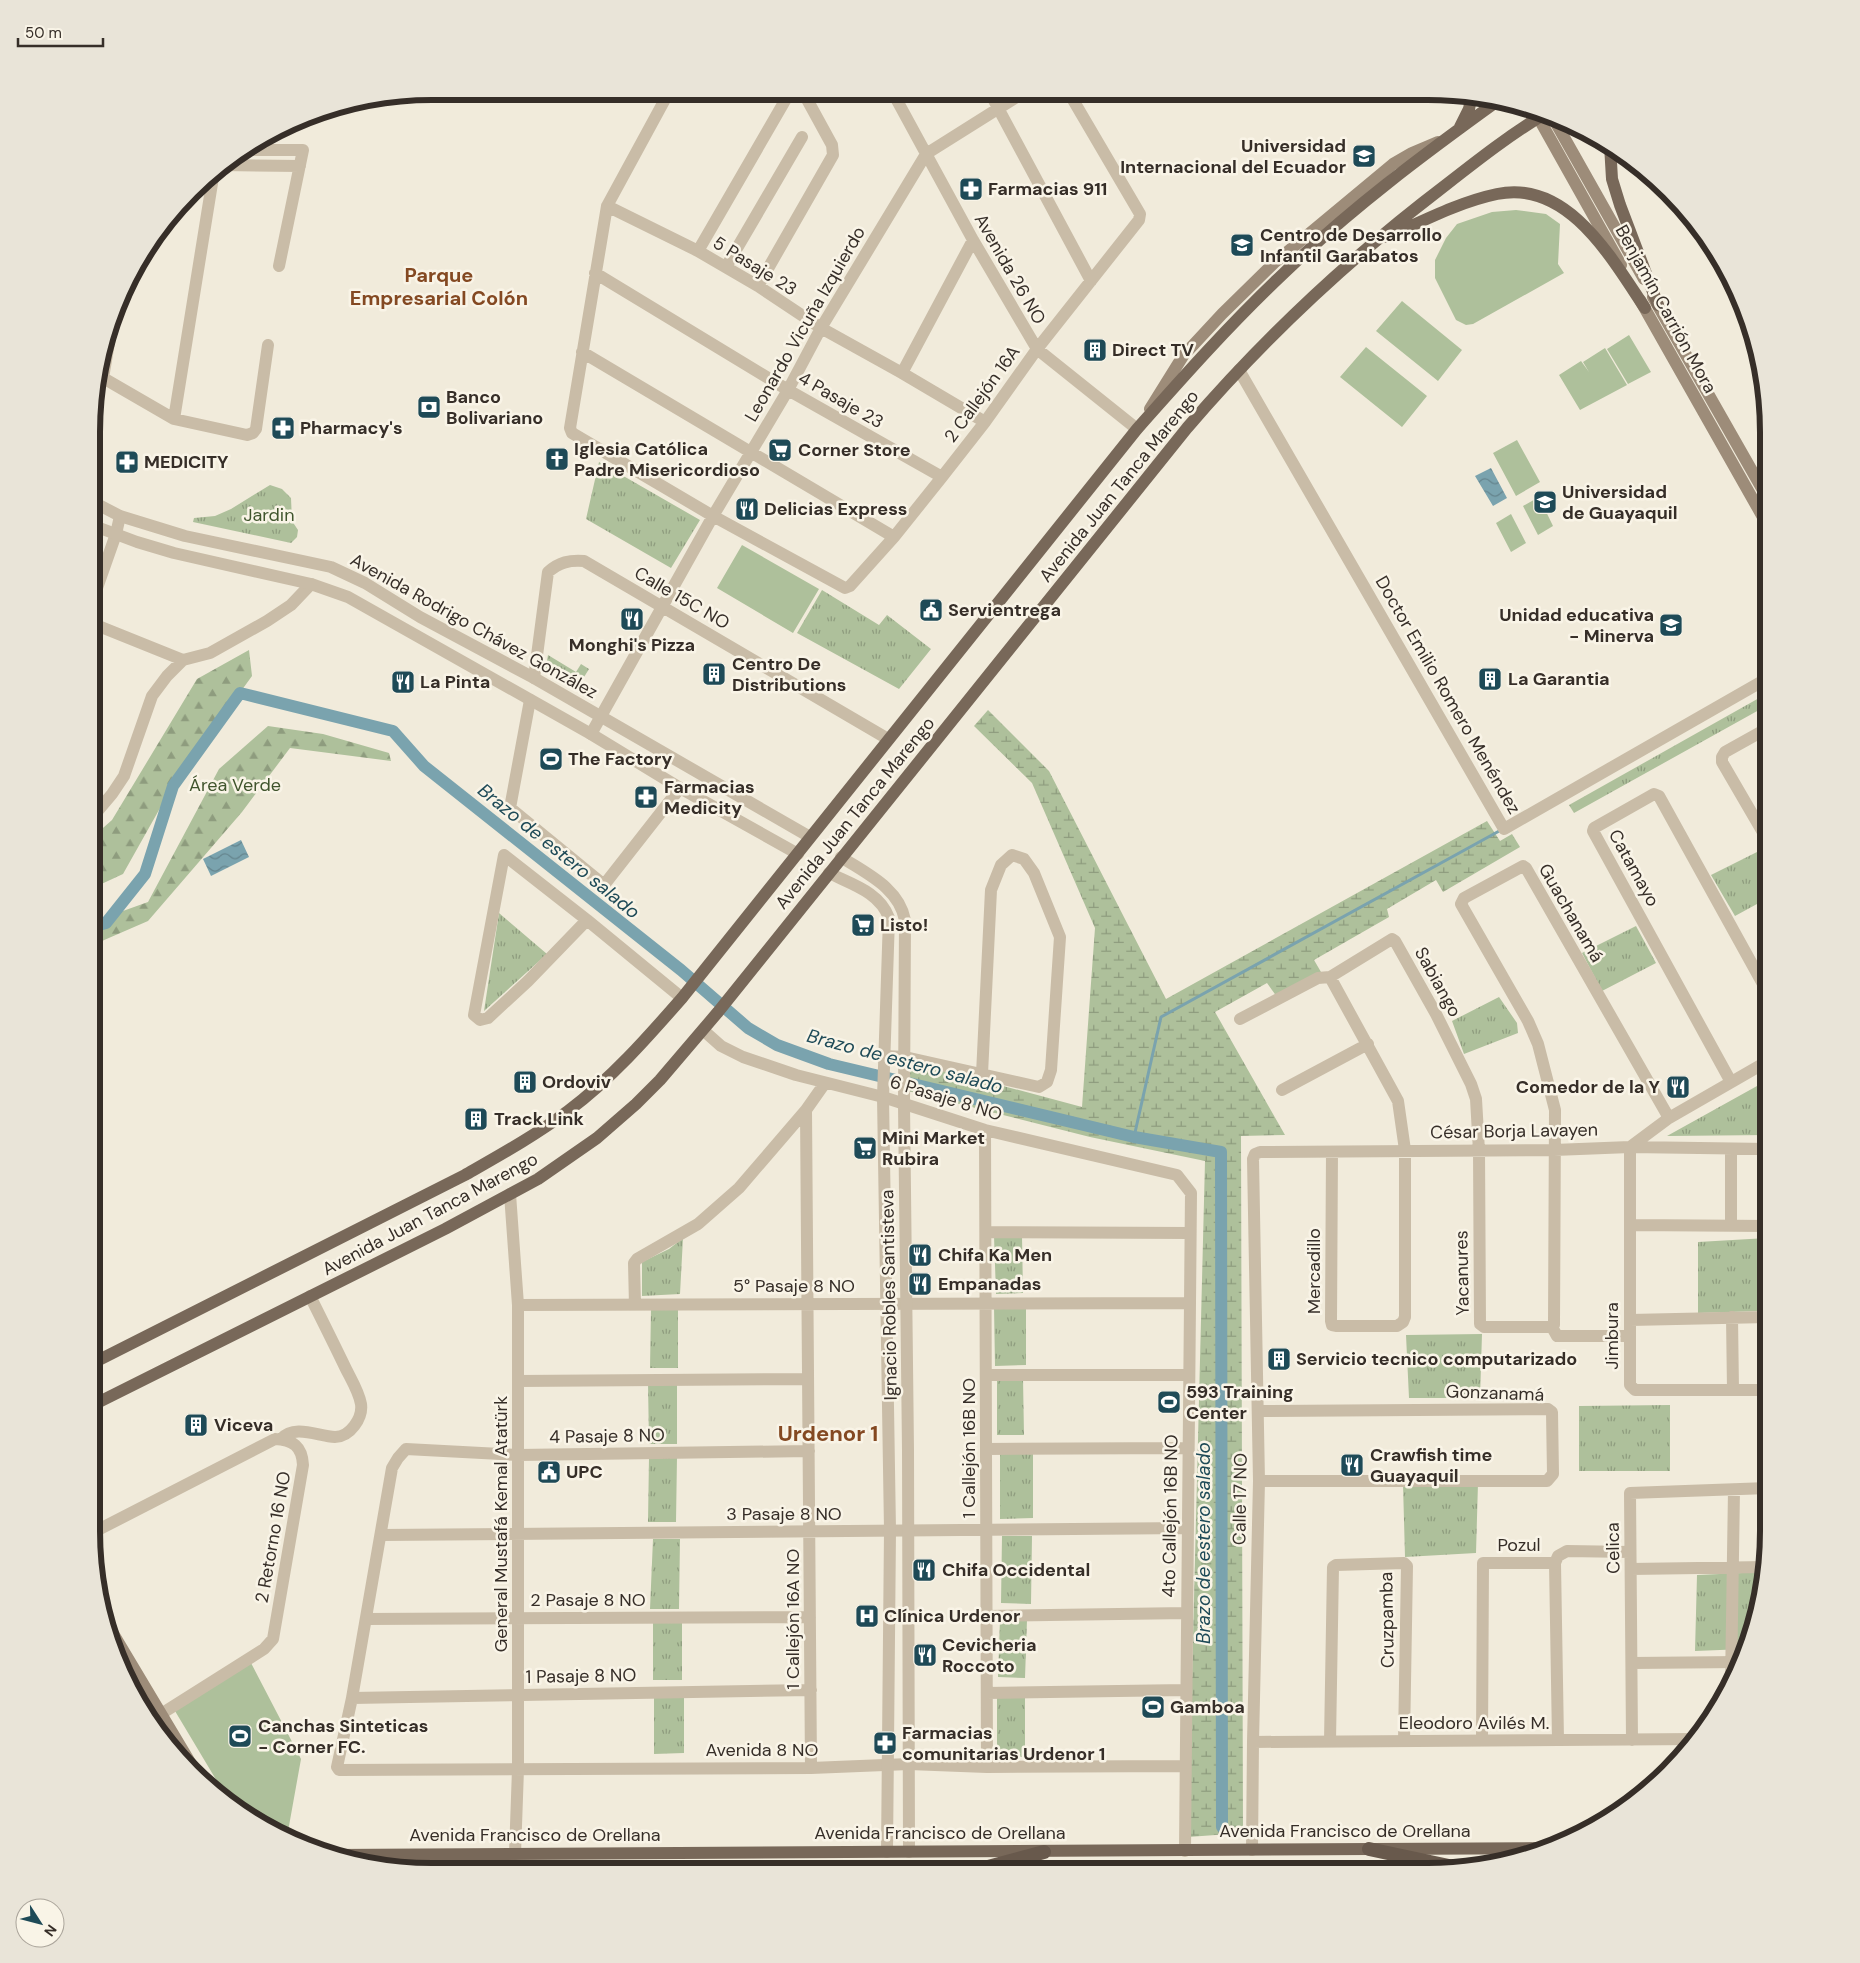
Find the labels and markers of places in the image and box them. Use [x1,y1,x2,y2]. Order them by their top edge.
place label: Universidad Internacional del Ecuador [1120,134,1346,179]
school or university icon: Universidad Internacional del Ecuador [1351,143,1377,169]
pharmacy icon: Farmacias 911 [958,176,984,202]
place label: Farmacias 911 [988,177,1107,201]
place label: Centro de Desarrollo Infantil Garabatos [1260,223,1442,268]
school or university icon: Centro de Desarrollo Infantil Garabatos [1229,232,1255,258]
building icon: Direct TV [1082,337,1108,363]
place label: Direct TV [1112,338,1194,362]
place label: Banco Bolivariano [446,385,543,430]
bank icon: Banco Bolivariano [416,394,442,420]
pharmacy icon: Pharmacy's [270,415,296,441]
place label: Pharmacy's [300,416,403,440]
place label: Iglesia Católica Padre Misericordioso [574,437,760,482]
supermarket icon: Corner Store [767,437,793,463]
place label: Corner Store [798,438,911,462]
church icon: Iglesia Católica Padre Misericordioso [544,446,570,472]
pharmacy icon: MEDICITY [114,449,140,475]
place label: MEDICITY [144,450,229,474]
place label: Universidad de Guayaquil [1562,480,1677,525]
school or university icon: Universidad de Guayaquil [1532,489,1558,515]
restaurant icon: Delicias Express [734,496,760,522]
place label: Delicias Express [764,497,907,521]
public building icon: Servientrega [918,597,944,623]
place label: Servientrega [948,598,1061,622]
place label: Unidad educativa - Minerva [1499,603,1654,648]
restaurant icon: Monghi's Pizza [619,606,645,632]
school or university icon: Unidad educativa - Minerva [1658,612,1684,638]
place label: Monghi's Pizza [569,633,695,657]
place label: Centro De Distributions [732,652,846,697]
building icon: Centro De Distributions [701,661,727,687]
building icon: La Garantia [1477,666,1503,692]
place label: La Garantia [1508,667,1610,691]
restaurant icon: La Pinta [390,669,416,695]
place label: La Pinta [420,670,490,694]
sports icon: The Factory [538,746,564,772]
place label: The Factory [568,747,672,771]
place label: Farmacias Medicity [664,775,755,820]
pharmacy icon: Farmacias Medicity [633,784,659,810]
supermarket icon: Listo! [850,912,876,938]
place label: Listo! [880,913,928,937]
building icon: Ordoviv [512,1069,538,1095]
place label: Ordoviv [542,1070,611,1094]
restaurant icon: Comedor de la Y [1665,1074,1691,1100]
place label: Comedor de la Y [1516,1075,1661,1099]
building icon: Track Link [463,1106,489,1132]
place label: Track Link [494,1107,584,1131]
place label: Mini Market Rubira [882,1126,985,1171]
supermarket icon: Mini Market Rubira [852,1135,878,1161]
restaurant icon: Chifa Ka Men [907,1242,933,1268]
place label: Chifa Ka Men [938,1243,1052,1267]
restaurant icon: Empanadas [907,1271,933,1297]
place label: Empanadas [938,1272,1041,1296]
building icon: Servicio tecnico computarizado [1266,1346,1292,1372]
place label: Servicio tecnico computarizado [1296,1347,1577,1371]
place label: 593 Training Center [1186,1380,1294,1425]
sports icon: 593 Training Center [1156,1389,1182,1415]
building icon: Viceva [183,1412,209,1438]
place label: Viceva [214,1413,273,1437]
place label: Crawfish time Guayaquil [1370,1443,1492,1488]
restaurant icon: Crawfish time Guayaquil [1339,1452,1365,1478]
public building icon: UPC [536,1459,562,1485]
place label: UPC [566,1460,603,1484]
restaurant icon: Chifa Occidental [911,1557,937,1583]
place label: Chifa Occidental [942,1558,1090,1582]
hospital icon: Clínica Urdenor [854,1603,880,1629]
place label: Clínica Urdenor [884,1604,1020,1628]
place label: Cevicheria Roccoto [942,1633,1037,1678]
restaurant icon: Cevicheria Roccoto [912,1642,938,1668]
sports icon: Gamboa [1140,1694,1166,1720]
place label: Gamboa [1170,1695,1245,1719]
place label: Canchas Sinteticas - Corner FC. [258,1714,428,1759]
place label: Farmacias comunitarias Urdenor 1 [902,1721,1105,1766]
sports icon: Canchas Sinteticas - Corner FC. [227,1723,253,1749]
pharmacy icon: Farmacias comunitarias Urdenor 1 [872,1730,898,1756]

